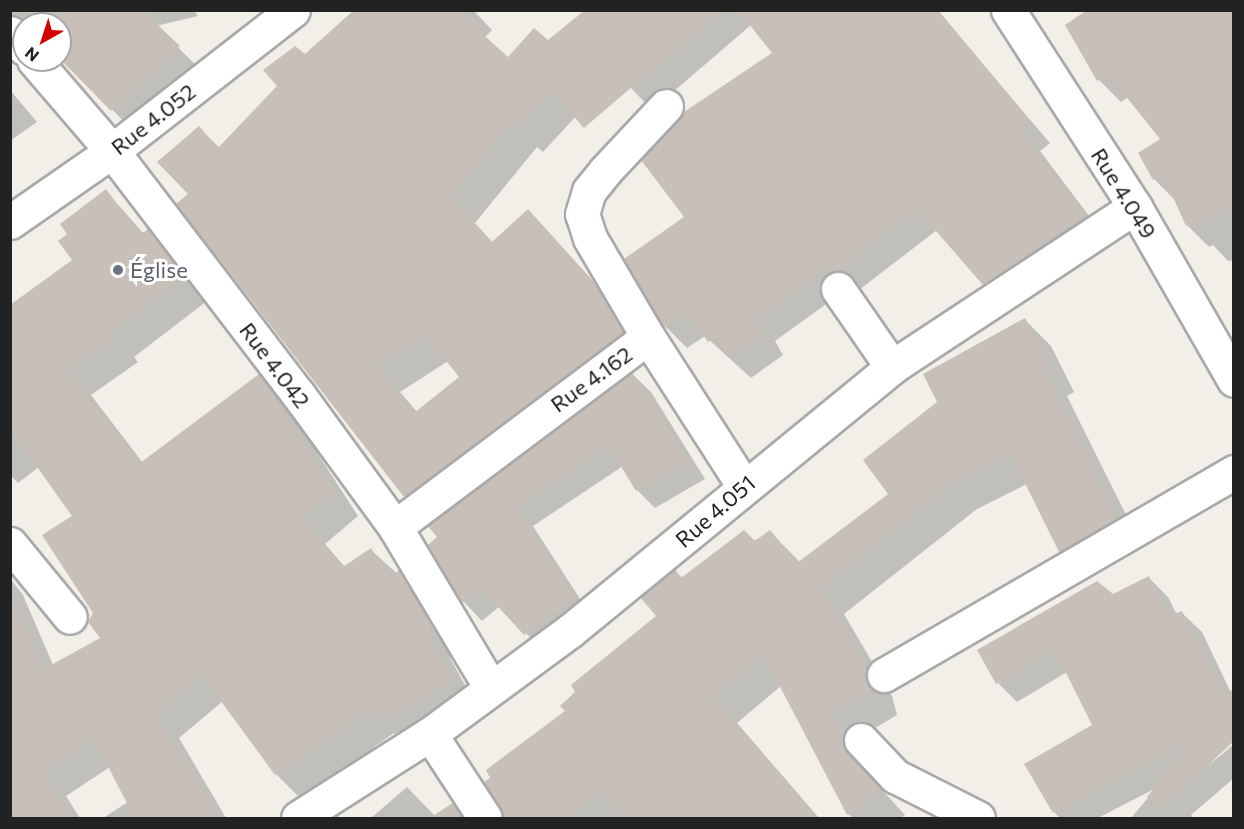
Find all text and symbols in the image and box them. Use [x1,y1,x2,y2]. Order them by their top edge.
north arrow [12,12,72,72]
text: N [21,44,42,66]
street label: Rue 4.052 [106,78,200,160]
street label: Rue 4.049 [1086,143,1162,243]
place label: Église [130,257,188,283]
marker: Église [111,263,125,277]
street label: Rue 4.042 [234,317,316,413]
street label: Rue 4.162 [545,341,637,417]
street label: Rue 4.051 [670,469,760,553]

